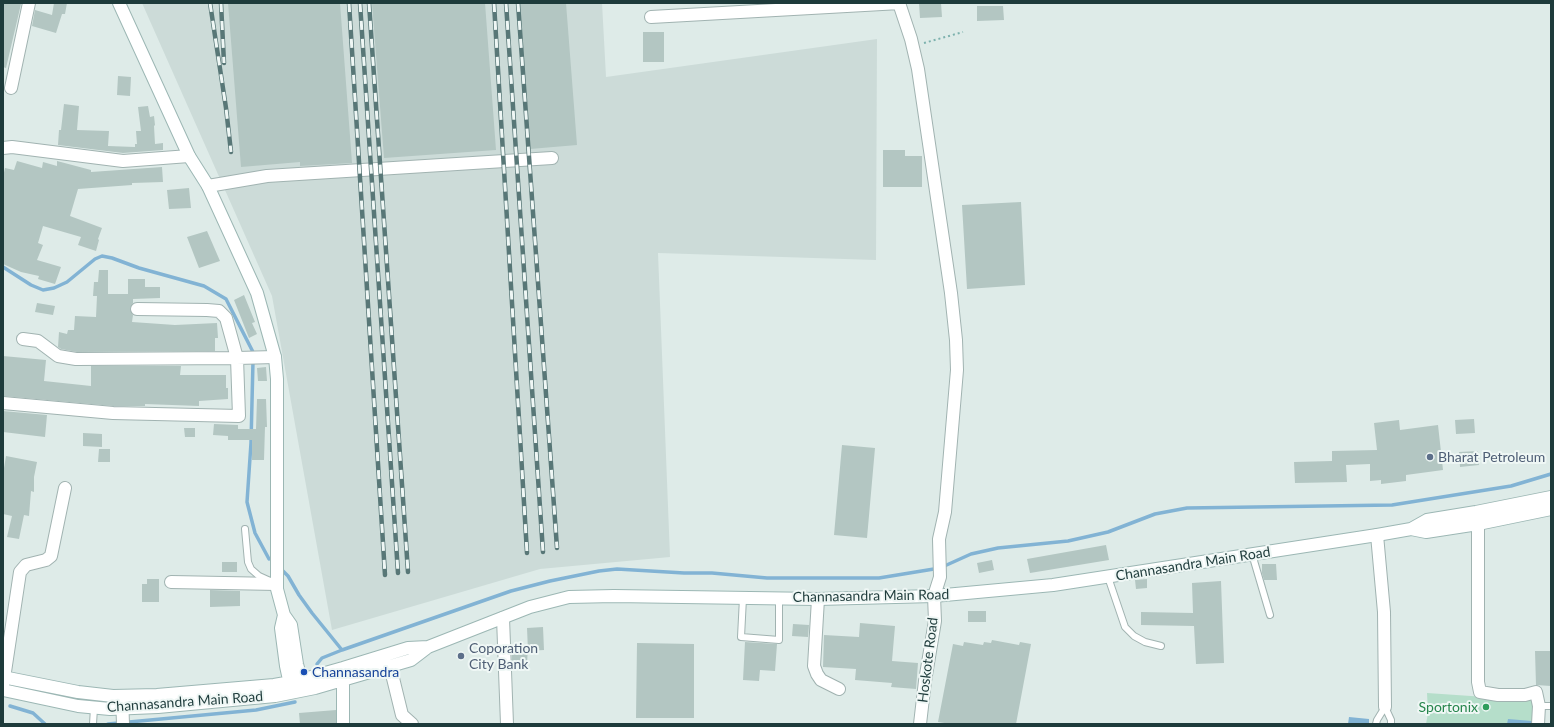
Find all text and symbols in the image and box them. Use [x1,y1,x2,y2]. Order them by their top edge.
place label: Bharat Petroleum [1438,449,1545,465]
marker: Bharat Petroleum [1425,452,1435,462]
street label: Channasandra Main Road [1114,543,1272,585]
street label: Channasandra Main Road [793,586,949,606]
street label: Hoskote Road [914,616,942,704]
place label: Coporation City Bank [469,640,538,672]
marker: Coporation City Bank [456,651,466,661]
place label: Channasandra [312,664,399,680]
marker: Channasandra [299,667,309,677]
street label: Channasandra Main Road [106,688,264,716]
place label: Sportonix [1419,699,1478,715]
marker: Sportonix [1481,702,1491,712]

